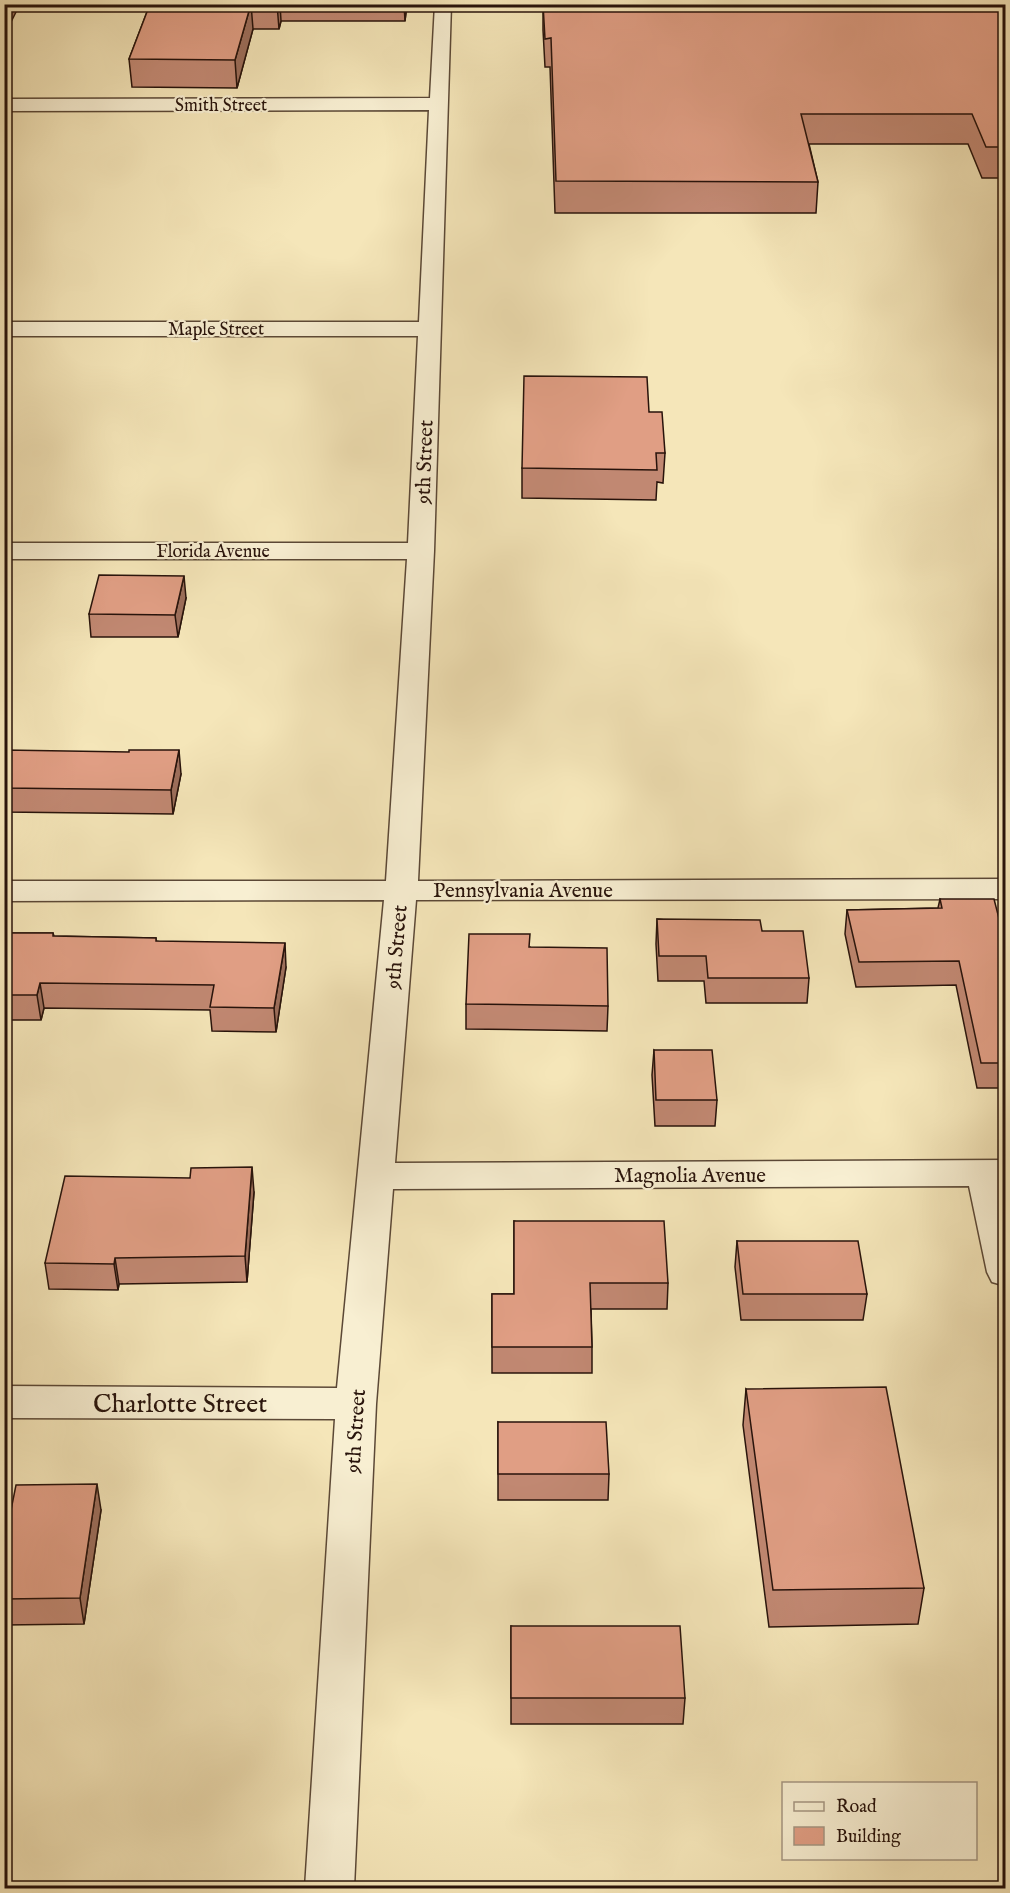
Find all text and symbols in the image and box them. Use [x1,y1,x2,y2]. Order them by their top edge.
street label: Smith Street [175,95,267,118]
street label: Maple Street [168,319,264,342]
street label: 9th Street [411,419,440,506]
street label: Florida Avenue [156,541,270,564]
street label: Pennsylvania Avenue [433,878,613,905]
street label: 9th Street [380,904,415,991]
street label: Magnolia Avenue [614,1163,766,1190]
street label: Charlotte Street [93,1388,267,1421]
street label: 9th Street [340,1388,373,1475]
legend [782,1782,977,1860]
text: Road [836,1796,877,1819]
text: Building [836,1826,901,1849]

